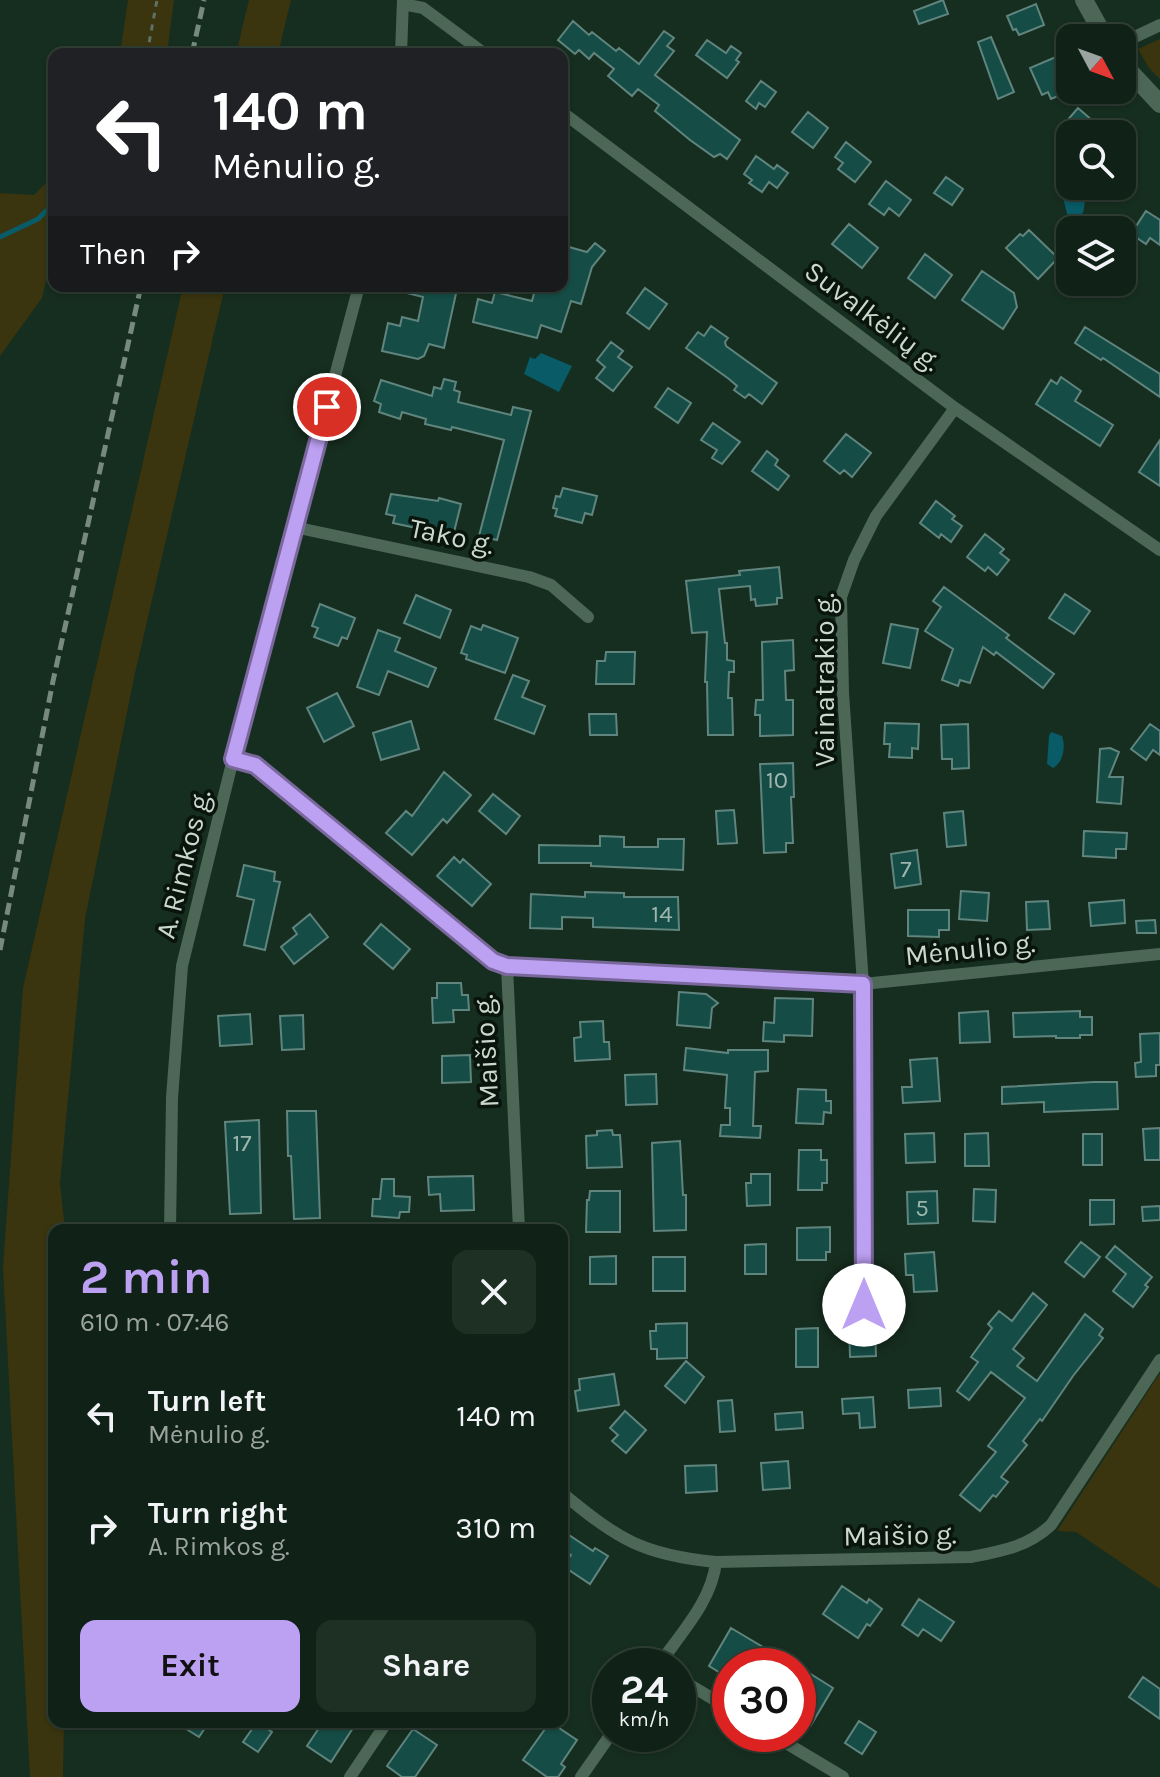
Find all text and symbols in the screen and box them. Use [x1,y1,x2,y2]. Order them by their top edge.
north arrow [1056,24,1136,104]
map controls [1056,24,1136,296]
text: 140 m [212,78,368,143]
icon: left [80,80,184,184]
button: search [1056,120,1136,200]
text: Mėnulio g. [212,145,380,187]
button: layers [1056,216,1136,296]
icon: right [163,232,207,276]
text: Then [80,236,147,272]
street label: Suvalkėlių g. [798,254,948,378]
pin [293,373,361,441]
icon: arrive [305,385,349,429]
street label: Tako g. [407,511,497,561]
street label: Vainatrakio g. [808,593,841,767]
house number: 10 [766,766,788,794]
street label: A. Rimkos g. [149,786,217,942]
house number: 7 [900,855,912,883]
house number: 14 [651,900,673,928]
street label: Mėnulio g. [903,926,1037,972]
street label: Maišio g. [467,994,505,1108]
house number: 17 [232,1129,252,1157]
house number: 5 [915,1194,929,1222]
text: 2 min [80,1249,212,1305]
button: close [452,1250,536,1334]
position arrow [822,1263,906,1347]
text: 610 m · 07:46 [80,1307,229,1338]
text: Turn left [148,1383,266,1419]
icon: left [80,1394,124,1438]
text: 140 m [456,1398,536,1434]
text: Mėnulio g. [148,1419,270,1450]
text: Turn right [148,1495,288,1531]
icon: right [80,1506,124,1550]
text: 310 m [455,1510,536,1546]
street label: Maišio g. [843,1518,957,1552]
text: A. Rimkos g. [148,1531,290,1562]
button: Exit [80,1620,300,1712]
button: Share [316,1620,536,1712]
speed limit sign: 30 [712,1648,816,1752]
text: 24 [620,1666,668,1713]
text: km/h [619,1708,669,1731]

